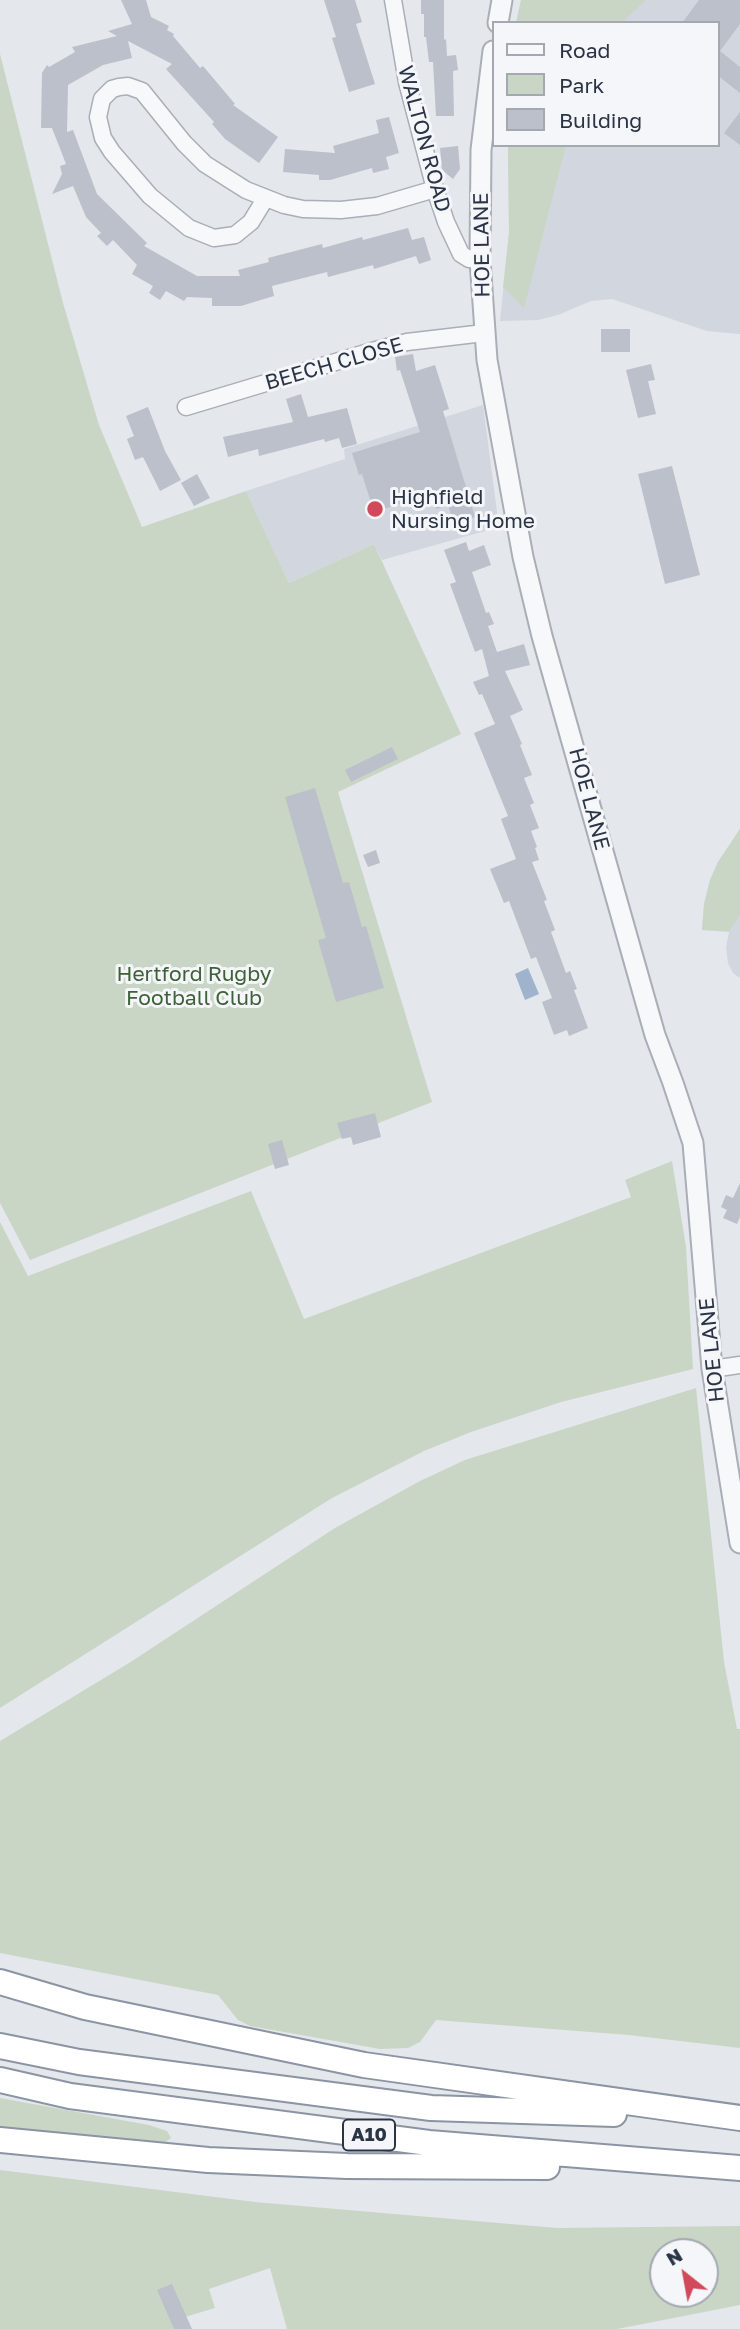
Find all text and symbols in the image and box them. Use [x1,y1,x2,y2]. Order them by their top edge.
legend [491,21,719,147]
text: Road [559,37,610,63]
street label: WALTON ROAD [392,63,456,215]
text: Park [559,72,604,98]
text: Building [559,107,642,133]
street label: HOE LANE [468,192,496,298]
street label: BEECH CLOSE [262,332,406,396]
place label: Highfield Nursing Home [391,484,535,534]
marker: Highfield Nursing Home [365,499,385,519]
street label: HOE LANE [563,745,615,853]
park label: Hertford Rugby Football Club [116,961,272,1011]
street label: HOE LANE [694,1296,730,1404]
road number: A10 [343,2120,395,2150]
north arrow [649,2238,719,2308]
text: N [662,2243,686,2270]

